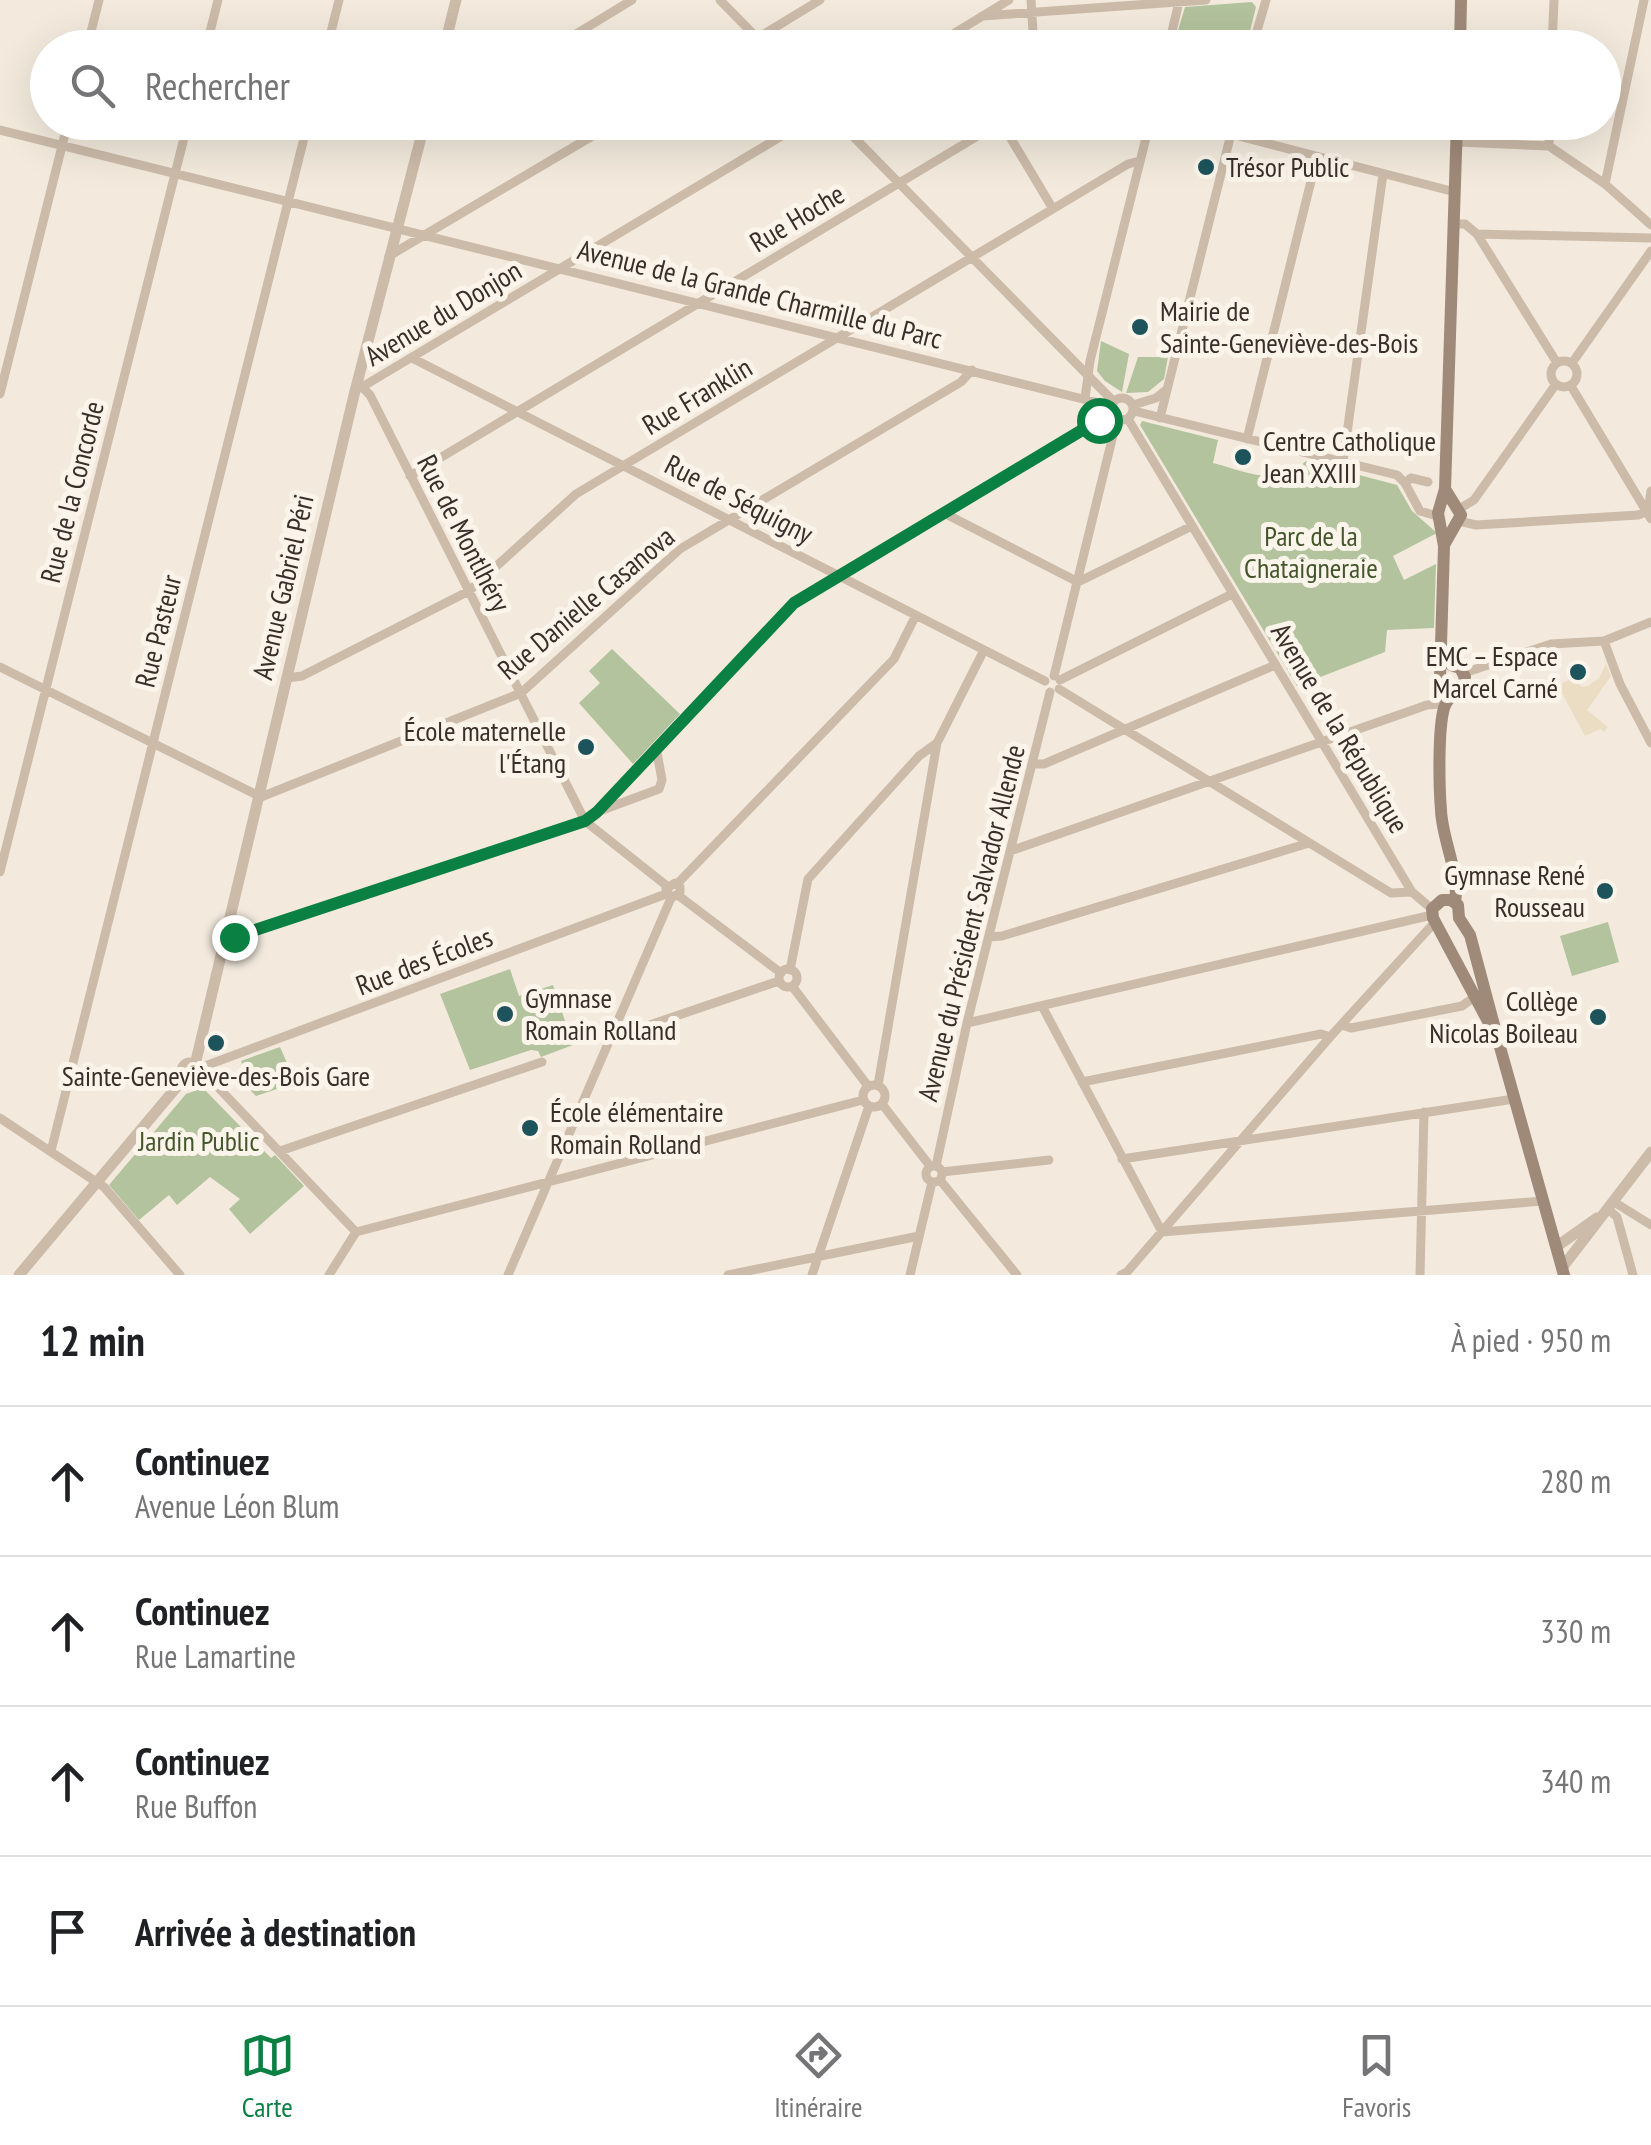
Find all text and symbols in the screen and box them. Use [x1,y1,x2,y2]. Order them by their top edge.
search box [30,30,1621,140]
icon: search [65,58,120,113]
text: Rechercher [145,61,290,110]
place label: Trésor Public [1226,148,1349,185]
marker: Trésor Public [1195,156,1217,178]
street label: Rue Hoche [743,175,851,260]
street label: Avenue de la Grande Charmille du Parc [574,230,946,357]
street label: Avenue du Donjon [358,251,528,374]
place label: Mairie de Sainte-Geneviève-des-Bois [1160,292,1418,361]
marker: Mairie de Sainte-Geneviève-des-Bois [1129,316,1151,338]
street label: Rue Franklin [635,348,758,443]
street label: Rue de la Concorde [31,397,112,586]
route start [1077,398,1123,444]
place label: Centre Catholique Jean XXIII [1262,422,1436,491]
street label: Rue de Séquigny [659,445,820,552]
marker: Centre Catholique Jean XXIII [1232,446,1254,468]
street label: Rue de Montlhéry [409,448,520,618]
street label: Avenue Gabriel Péri [243,491,322,683]
park label: Parc de la Chataigneraie [1244,517,1378,586]
street label: Rue Danielle Casanova [490,518,682,687]
street label: Rue Pasteur [126,571,189,691]
street label: Avenue de la République [1263,616,1418,840]
place label: EMC – Espace Marcel Carné [1426,637,1558,706]
marker: EMC – Espace Marcel Carné [1567,661,1589,683]
place label: École maternelle l'Étang [404,712,566,781]
marker: École maternelle l'Étang [575,736,597,758]
street label: Avenue du Président Salvador Allende [908,741,1033,1105]
place label: Gymnase René Rousseau [1444,856,1585,925]
marker: Gymnase René Rousseau [1594,880,1616,902]
route end [212,915,258,961]
street label: Rue des Écoles [350,918,497,1003]
place label: Gymnase Romain Rolland [525,979,676,1048]
place label: Collège Nicolas Boileau [1429,982,1578,1051]
marker: Gymnase Romain Rolland [494,1003,516,1025]
marker: Collège Nicolas Boileau [1587,1006,1609,1028]
marker: Sainte-Geneviève-des-Bois Gare [205,1032,227,1054]
place label: Sainte-Geneviève-des-Bois Gare [62,1057,370,1094]
place label: École élémentaire Romain Rolland [550,1093,724,1162]
marker: École élémentaire Romain Rolland [519,1117,541,1139]
park label: Jardin Public [138,1122,259,1159]
text: 12 min [40,1313,145,1368]
text: À pied · 950 m [1451,1319,1611,1361]
text: Continuez [135,1436,270,1485]
icon: ahead [40,1454,95,1509]
text: 280 m [1540,1460,1611,1502]
text: Avenue Léon Blum [135,1485,339,1527]
text: Continuez [135,1586,270,1635]
icon: ahead [40,1604,95,1659]
text: 330 m [1540,1610,1611,1652]
text: Rue Lamartine [135,1635,296,1677]
text: Continuez [135,1736,270,1785]
icon: ahead [40,1754,95,1809]
text: 340 m [1540,1760,1611,1802]
text: Rue Buffon [135,1785,257,1827]
icon: arrive [40,1904,95,1959]
text: Arrivée à destination [135,1907,416,1956]
tab: Carte [240,2028,295,2125]
tab: Itinéraire [774,2028,863,2125]
tab: Favoris [1342,2028,1411,2125]

